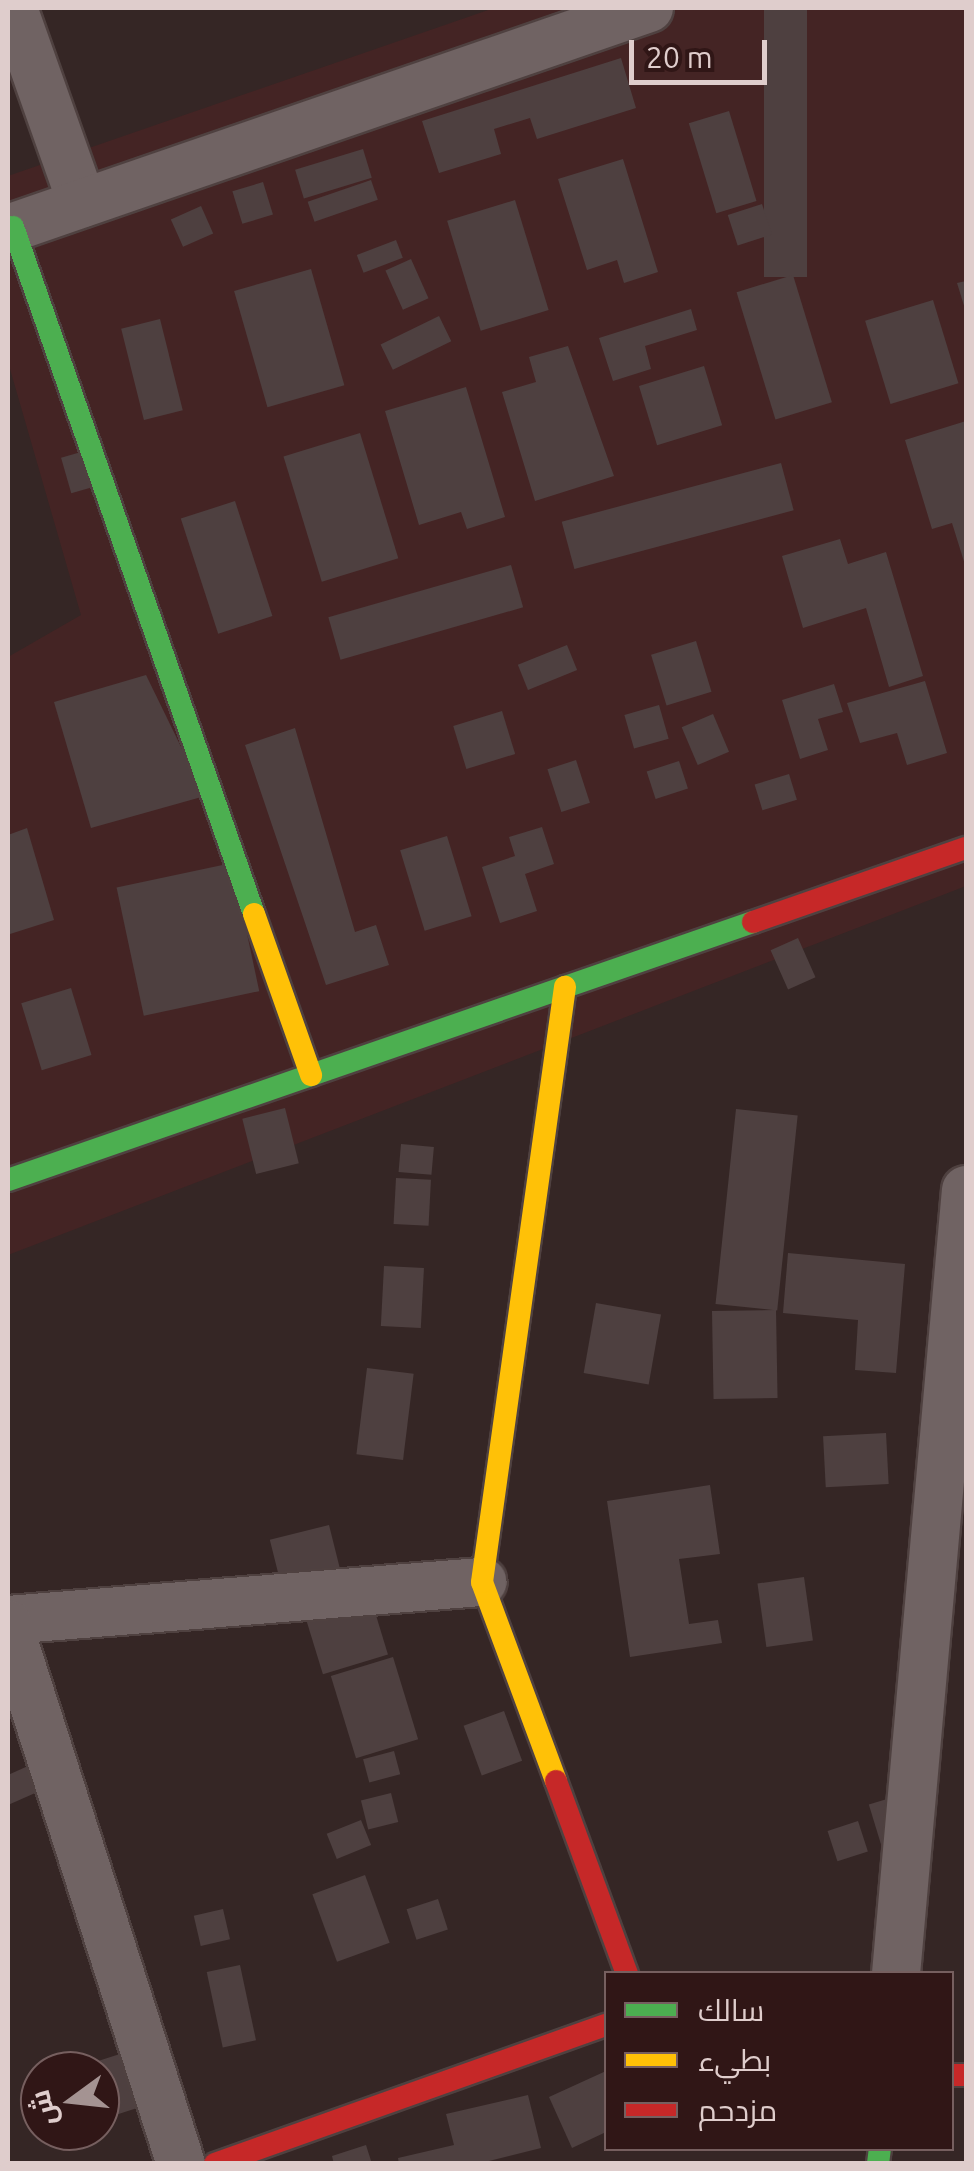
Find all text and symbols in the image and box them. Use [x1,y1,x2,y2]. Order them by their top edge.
scale bar [634,20,772,82]
text: 20 m [646,40,713,74]
legend [604,1971,954,2151]
text: سالك [698,1993,764,2027]
text: بطيء [698,2043,771,2077]
north arrow [20,2051,120,2151]
text: ش [23,2087,62,2130]
text: مزدحم [698,2093,777,2127]

